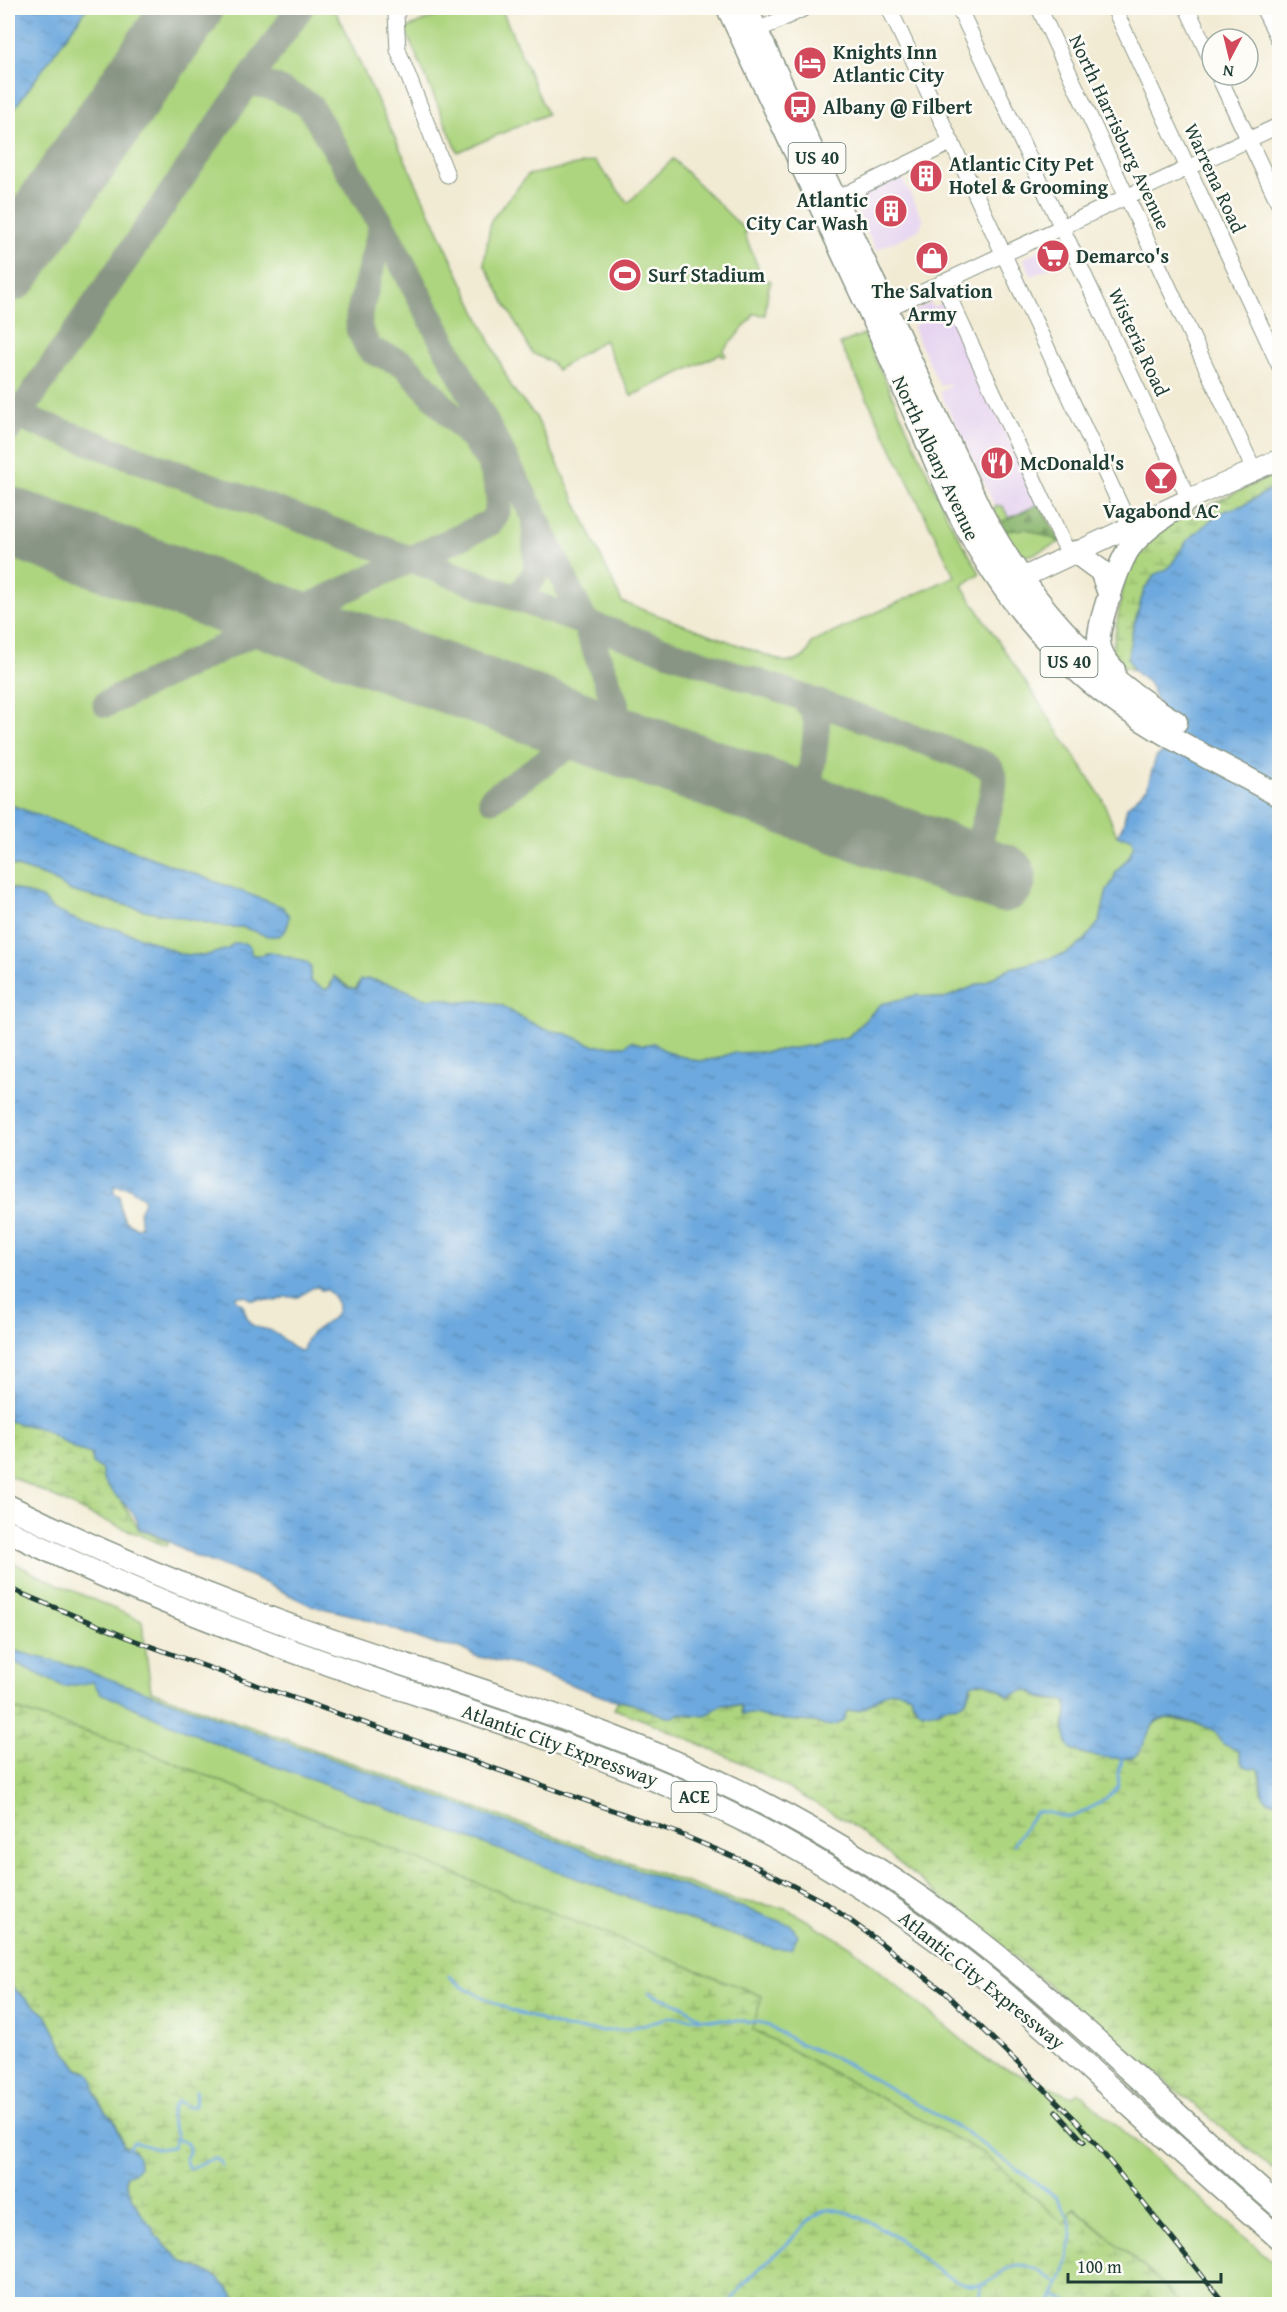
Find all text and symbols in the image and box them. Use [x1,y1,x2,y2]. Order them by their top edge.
north arrow [1200,27,1260,87]
street label: North Harrisburg Avenue [1062,29,1178,234]
place label: Knights Inn Atlantic City [833,37,945,89]
hotel icon: Knights Inn Atlantic City [792,45,828,81]
text: N [1221,59,1235,84]
bus stop icon: Albany @ Filbert [782,89,818,125]
place label: Albany @ Filbert [823,92,973,121]
street label: Warrena Road [1177,118,1254,238]
road number: US 40 [788,143,846,173]
place label: Atlantic City Pet Hotel & Grooming [949,149,1108,201]
building icon: Atlantic City Pet Hotel & Grooming [908,158,944,194]
place label: Atlantic City Car Wash [746,185,868,237]
building icon: Atlantic City Car Wash [873,193,909,229]
supermarket icon: Demarco's [1035,238,1071,274]
shop icon: The Salvation Army [914,240,950,276]
place label: Demarco's [1076,241,1169,270]
sports icon: Surf Stadium [607,257,643,293]
place label: Surf Stadium [648,260,765,289]
place label: The Salvation Army [871,276,993,328]
street label: Wisteria Road [1102,283,1177,401]
street label: North Albany Avenue [886,371,987,545]
restaurant icon: McDonald's [979,445,1015,481]
place label: McDonald's [1020,448,1124,477]
bar icon: Vagabond AC [1143,460,1179,496]
place label: Vagabond AC [1103,496,1219,525]
road number: US 40 [1040,647,1098,677]
street label: Atlantic City Expressway [458,1696,662,1794]
road number: ACE [672,1782,716,1812]
street label: Atlantic City Expressway [893,1903,1072,2056]
scale bar [1068,2246,1221,2284]
text: 100 m [1077,2253,1122,2280]

